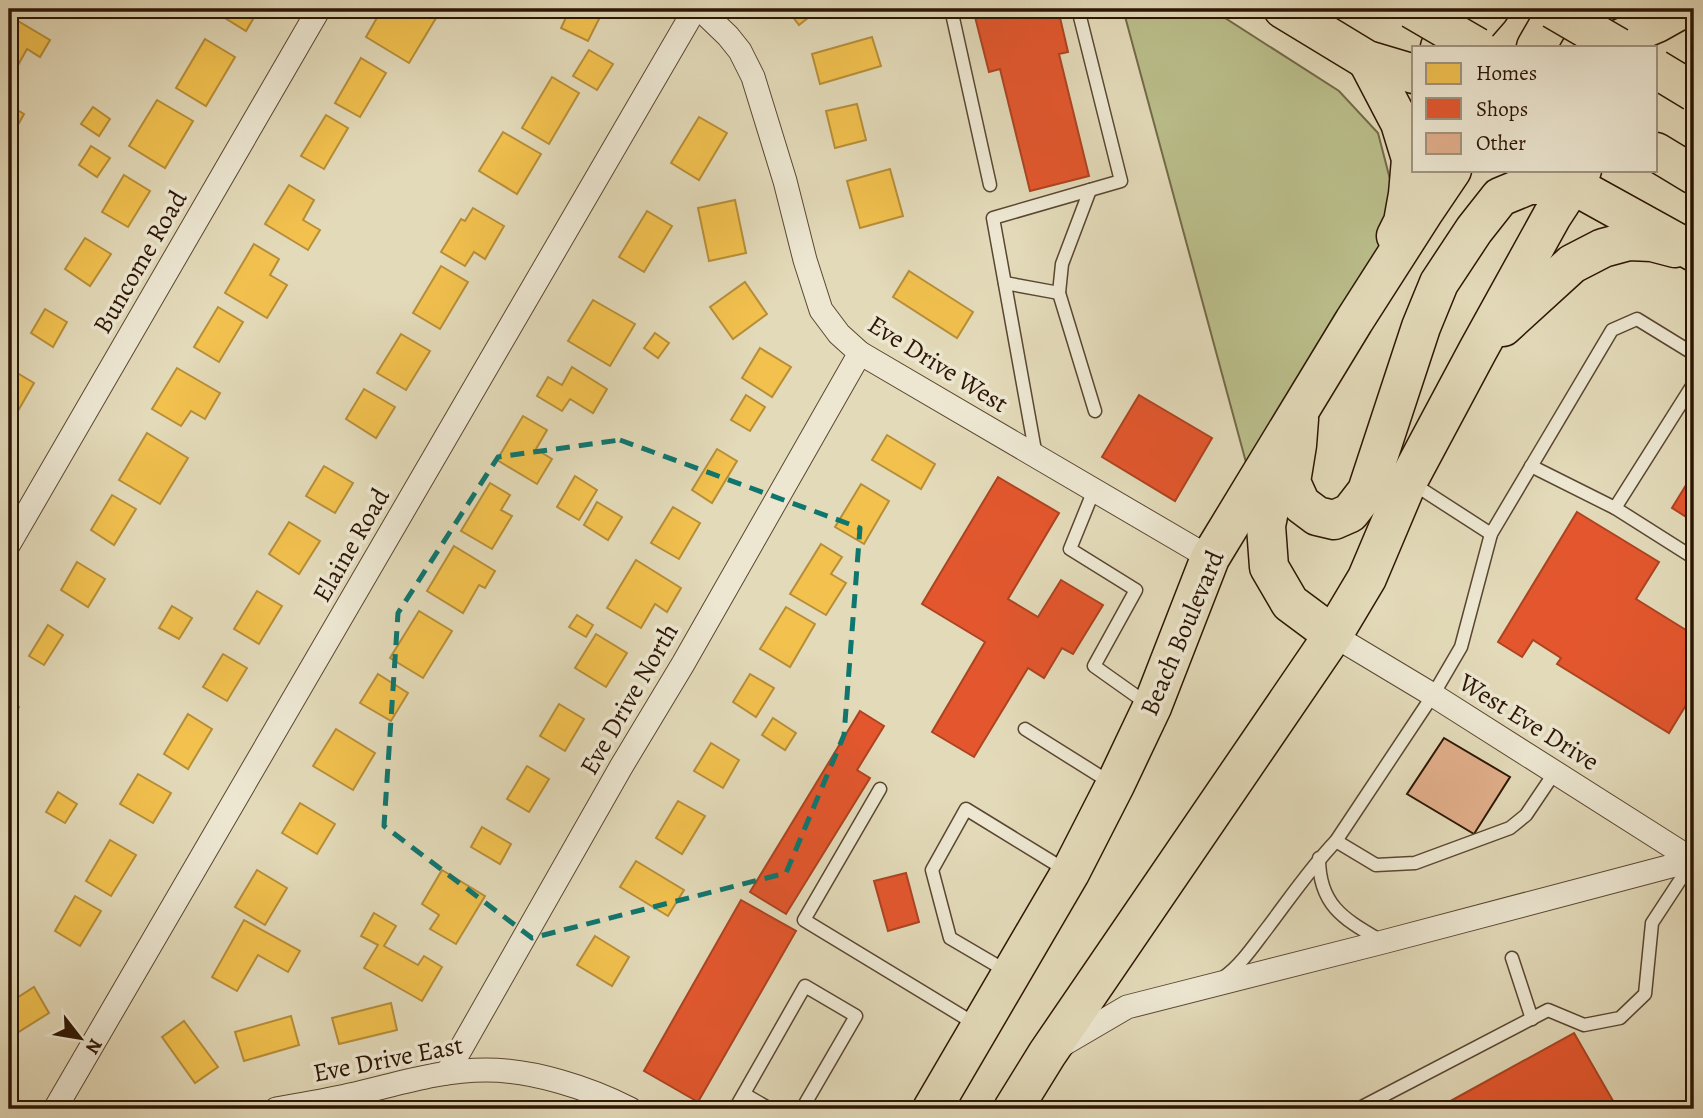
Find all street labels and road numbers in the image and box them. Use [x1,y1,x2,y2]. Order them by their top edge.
street label: Buncome Road [85,184,195,340]
street label: Eve Drive West [861,307,1015,421]
street label: Elaine Road [304,482,398,608]
street label: Beach Boulevard [1131,545,1233,721]
street label: Eve Drive North [571,617,687,781]
street label: West Eve Drive [1451,664,1606,779]
street label: Eve Drive East [310,1027,466,1091]

